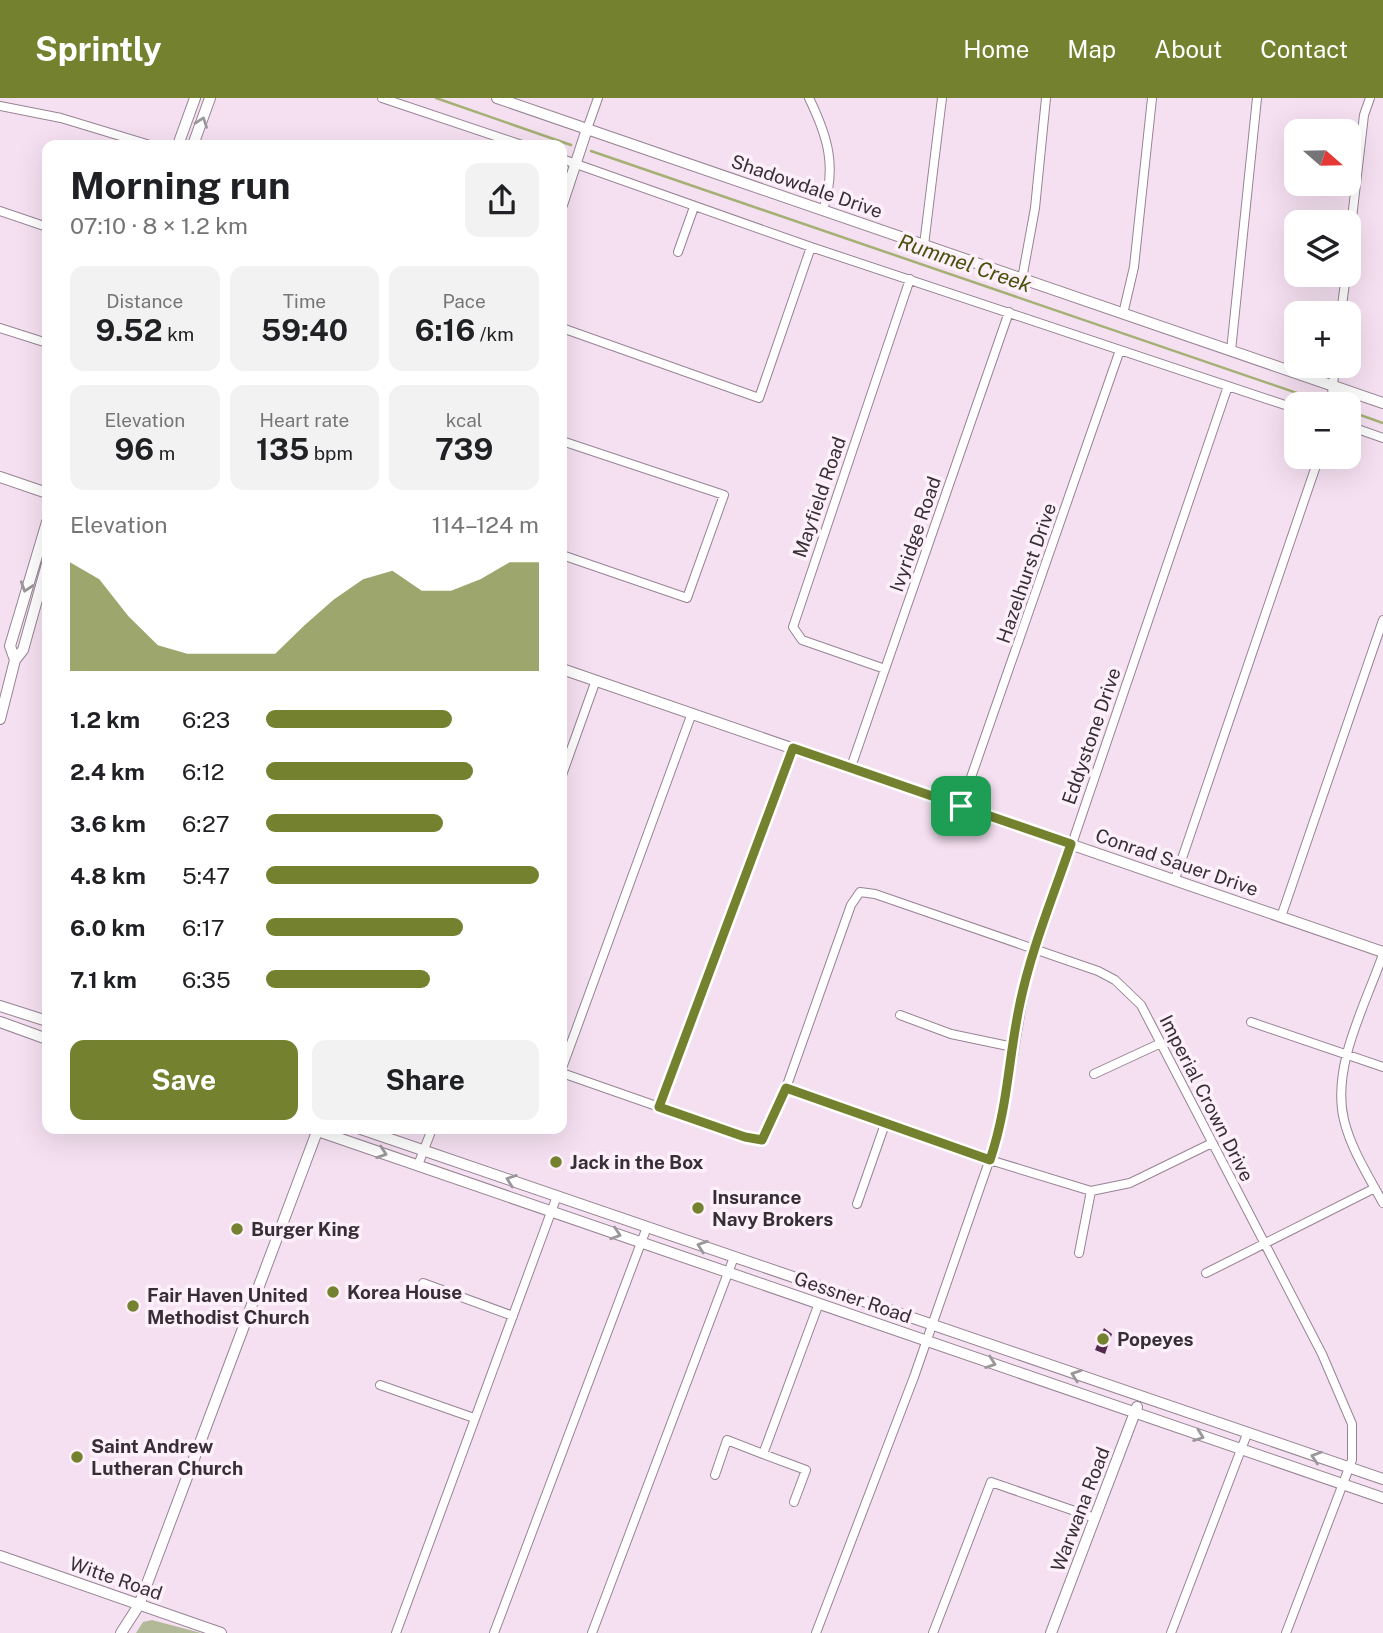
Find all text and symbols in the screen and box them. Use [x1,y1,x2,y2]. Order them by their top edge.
text: Sprintly [35,30,162,68]
text: Home [963,35,1029,63]
text: Map [1067,35,1116,63]
text: About [1154,35,1222,63]
text: Contact [1260,35,1348,63]
one-way arrow [193,116,207,128]
north arrow [1284,119,1362,196]
map controls [1284,119,1361,469]
street label: Shadowdale Drive [728,150,886,222]
text: Morning run [70,163,291,208]
button: share [465,163,539,237]
button: layers [1284,210,1361,287]
text: 07:10 · 8 × 1.2 km [70,212,248,239]
water label: Rummel Creek [895,229,1035,298]
text: Distance [106,290,183,312]
text: Time [283,290,326,312]
text: Pace [442,290,486,312]
button: + [1284,301,1361,378]
text: 9.52 [95,312,163,348]
text: 59:40 [261,312,348,348]
text: 6:16 [415,312,475,348]
text: km [163,323,194,345]
text: /km [475,323,514,345]
button: − [1284,392,1361,469]
text: Elevation [105,409,185,431]
text: Heart rate [260,409,349,431]
text: kcal [446,409,483,431]
text: 96 [115,431,154,467]
text: 135 [256,431,309,467]
text: 739 [435,431,493,467]
street label: Mayfield Road [788,434,850,560]
text: m [154,442,175,464]
text: bpm [309,442,353,464]
street label: Ivyridge Road [885,473,945,595]
street label: Hazelhurst Drive [992,500,1060,646]
text: Elevation [70,511,168,538]
text: 114–124 m [432,511,539,538]
one-way arrow [20,581,34,593]
street label: Eddystone Drive [1057,665,1125,807]
text: 1.2 km [70,706,140,733]
text: 6:23 [182,706,230,733]
text: 2.4 km [70,758,145,785]
text: 6:12 [182,758,225,785]
pin [931,776,991,836]
icon: arrive [942,787,980,825]
text: 3.6 km [70,810,146,837]
text: 6:27 [182,810,229,837]
street label: Conrad Sauer Drive [1093,824,1261,900]
text: 4.8 km [70,862,146,889]
text: 5:47 [182,862,230,889]
text: 6.0 km [70,914,145,941]
text: 6:17 [182,914,225,941]
text: 7.1 km [70,966,137,993]
text: 6:35 [182,966,231,993]
street label: Imperial Crown Drive [1155,1011,1259,1185]
button: Save [70,1040,298,1120]
button: Share [312,1040,539,1120]
one-way arrow [375,1145,387,1159]
place label: Jack in the Box [570,1151,704,1173]
marker: Jack in the Box [548,1154,564,1170]
one-way arrow [505,1174,518,1188]
place label: Insurance Navy Brokers [712,1186,833,1230]
marker: Insurance Navy Brokers [690,1200,706,1216]
place label: Burger King [251,1218,360,1240]
marker: Burger King [229,1221,245,1237]
one-way arrow [610,1225,622,1240]
one-way arrow [697,1240,709,1254]
street label: Gessner Road [791,1267,915,1327]
place label: Korea House [347,1281,462,1303]
place label: Fair Haven United Methodist Church [147,1284,309,1328]
marker: Korea House [325,1284,341,1300]
marker: Fair Haven United Methodist Church [125,1298,141,1314]
place label: Popeyes [1117,1328,1194,1350]
marker: Popeyes [1095,1331,1111,1347]
one-way arrow [984,1355,996,1369]
one-way arrow [1071,1369,1083,1383]
one-way arrow [1192,1428,1204,1442]
place label: Saint Andrew Lutheran Church [91,1435,243,1479]
street label: Warwana Road [1046,1444,1114,1574]
marker: Saint Andrew Lutheran Church [69,1449,85,1465]
one-way arrow [1311,1451,1323,1466]
street label: Witte Road [67,1552,165,1604]

